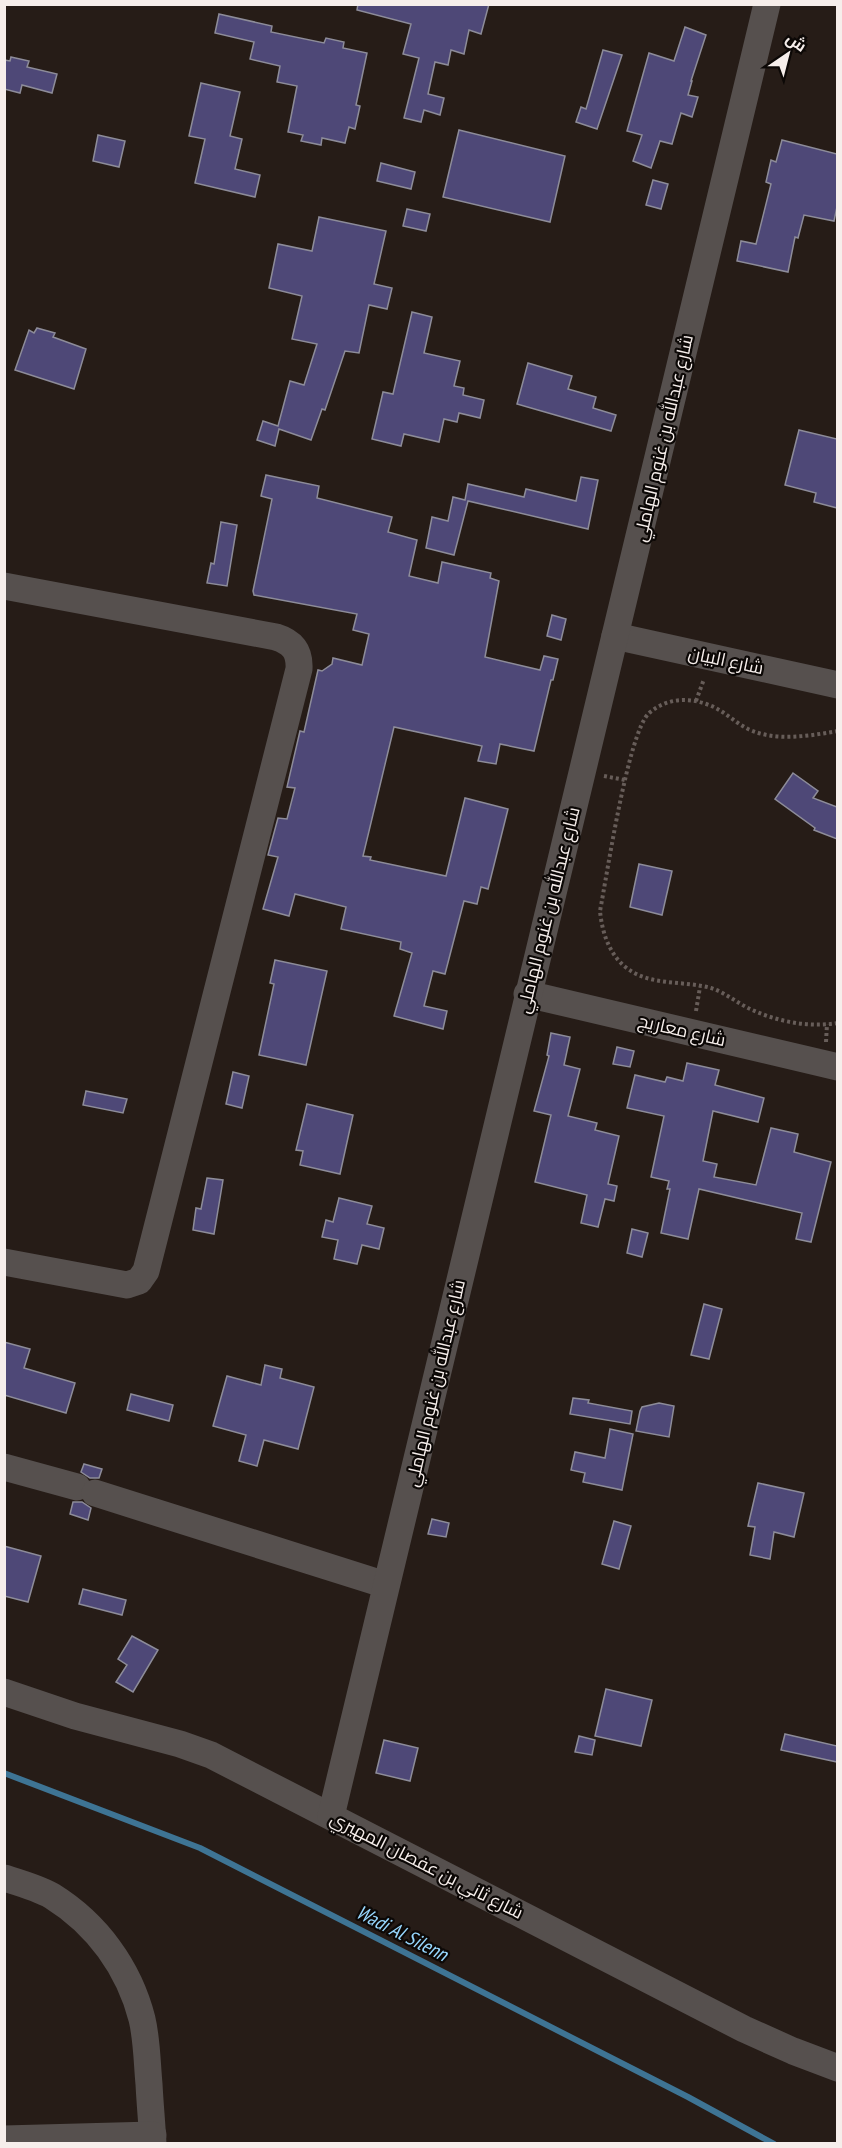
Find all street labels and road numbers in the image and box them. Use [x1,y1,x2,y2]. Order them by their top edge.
street label: شارع عبدالله بن غنوم الهاملي [628,332,701,545]
street label: شارع البيان [686,641,766,680]
street label: شارع عبدالله بن غنوم الهاملي [511,804,588,1016]
street label: شارع معاريج [636,1009,728,1052]
street label: شارع عبدالله بن غنوم الهاملي [400,1277,473,1490]
street label: شارع ثاني بن عفصان المهيري [325,1806,527,1926]

